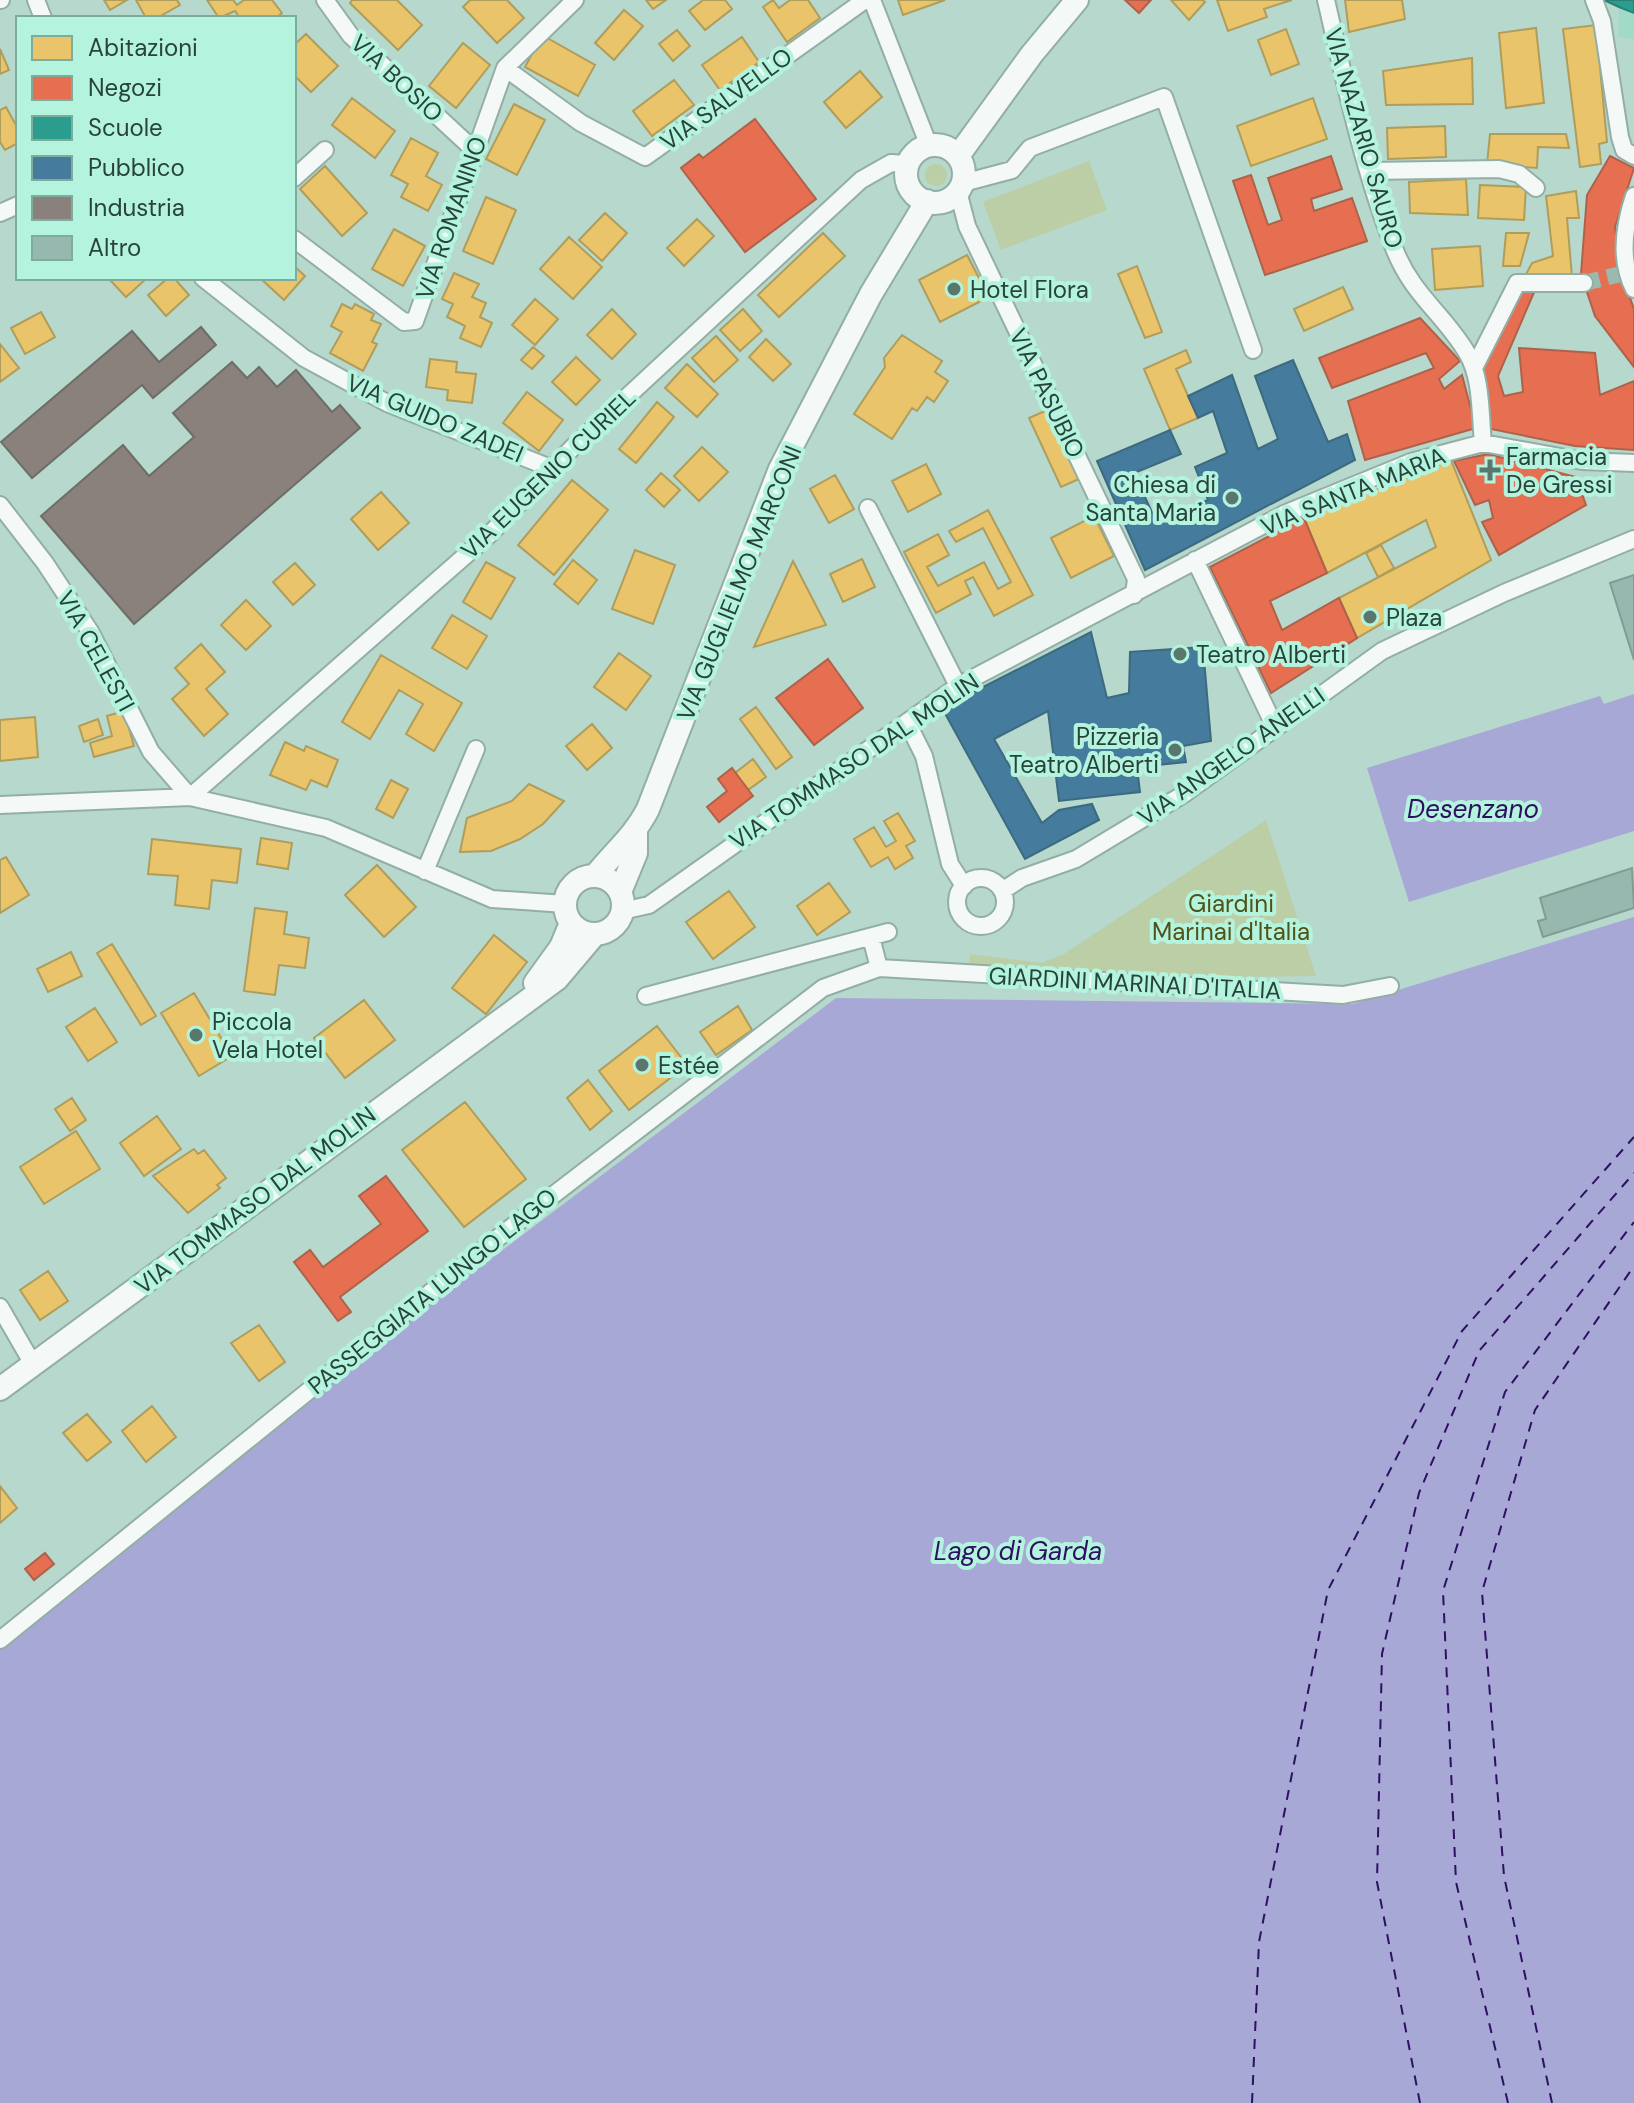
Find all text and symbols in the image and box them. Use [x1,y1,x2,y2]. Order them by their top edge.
legend [16,16,296,280]
street label: VIA NAZARIO SAURO [1318,24,1410,252]
street label: VIA BOSIO [344,27,450,129]
text: Abitazioni [88,32,198,63]
street label: VIA SALVELLO [654,41,798,157]
text: Negozi [88,72,162,103]
text: Scuole [88,112,163,143]
street label: VIA ROMANINO [409,132,493,304]
text: Pubblico [88,152,185,183]
text: Industria [88,192,185,223]
text: Altro [88,232,141,263]
place label: Hotel Flora [970,274,1089,305]
marker: Hotel Flora [945,280,963,298]
street label: VIA PASUBIO [1002,323,1092,463]
street label: VIA GUIDO ZADEI [342,367,528,469]
street label: VIA EUGENIO CURIEL [454,383,642,565]
street label: VIA SANTA MARIA [1256,440,1450,542]
street label: VIA GUGLIELMO MARCONI [670,441,808,725]
place label: Farmacia De Gressi [1506,441,1613,500]
marker: Farmacia De Gressi [1481,461,1499,479]
place label: Chiesa di Santa Maria [1085,469,1216,528]
marker: Chiesa di Santa Maria [1223,489,1241,507]
street label: VIA CELESTI [50,585,142,717]
place label: Plaza [1386,602,1442,633]
marker: Plaza [1361,608,1379,626]
place label: Teatro Alberti [1196,639,1346,670]
marker: Teatro Alberti [1171,645,1189,663]
street label: VIA TOMMASO DAL MOLIN [723,666,985,856]
street label: VIA ANGELO ANELLI [1131,680,1331,832]
place label: Pizzeria Teatro Alberti [1009,721,1159,780]
marker: Pizzeria Teatro Alberti [1166,741,1184,759]
water label: Desenzano [1407,792,1539,826]
park label: Giardini Marinai d'Italia [1152,888,1310,947]
street label: GIARDINI MARINAI D'ITALIA [988,960,1282,1006]
place label: Piccola Vela Hotel [212,1006,323,1065]
marker: Piccola Vela Hotel [187,1026,205,1044]
place label: Estée [658,1050,719,1081]
marker: Estée [633,1056,651,1074]
street label: VIA TOMMASO DAL MOLIN [128,1099,382,1301]
street label: PASSEGGIATA LUNGO LAGO [301,1181,563,1401]
water label: Lago di Garda [934,1534,1102,1568]

